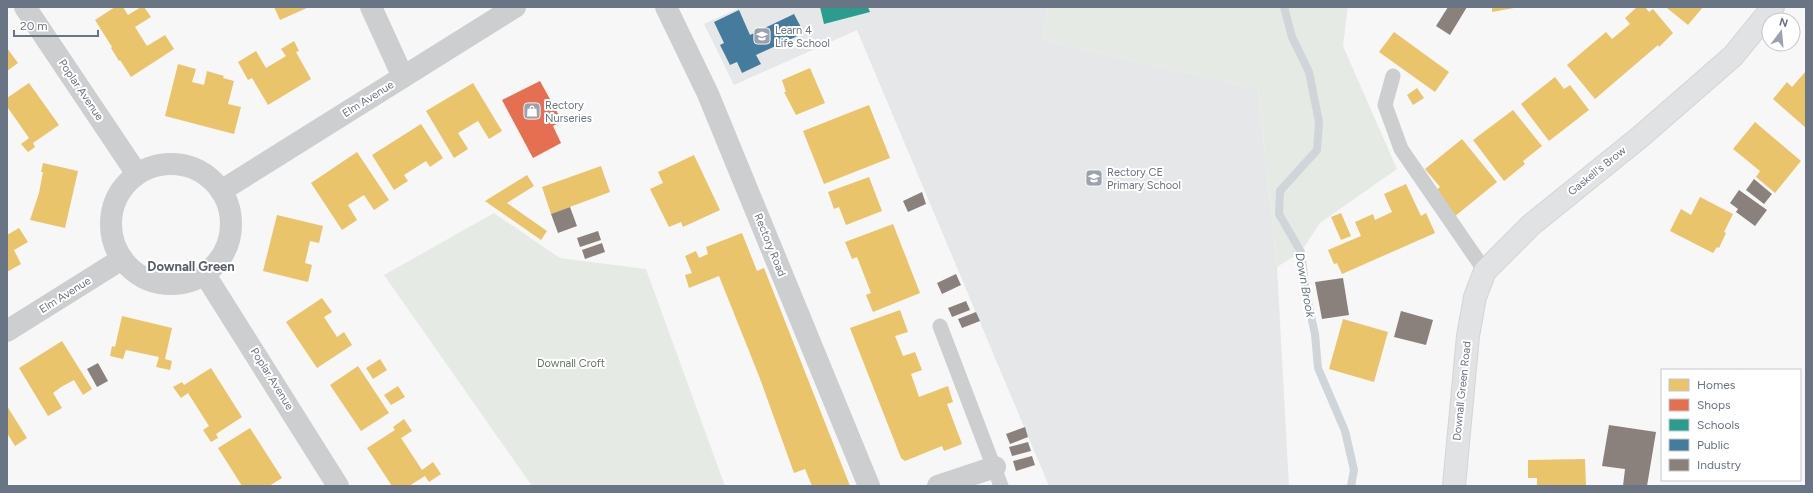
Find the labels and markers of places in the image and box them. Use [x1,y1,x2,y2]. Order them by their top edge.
place label: Learn 4 Life School [775,24,830,50]
school or university icon: Learn 4 Life School [752,26,772,46]
place label: Rectory Nurseries [545,99,592,125]
shop icon: Rectory Nurseries [522,101,542,121]
place label: Rectory CE Primary School [1107,166,1181,192]
school or university icon: Rectory CE Primary School [1084,168,1104,188]

